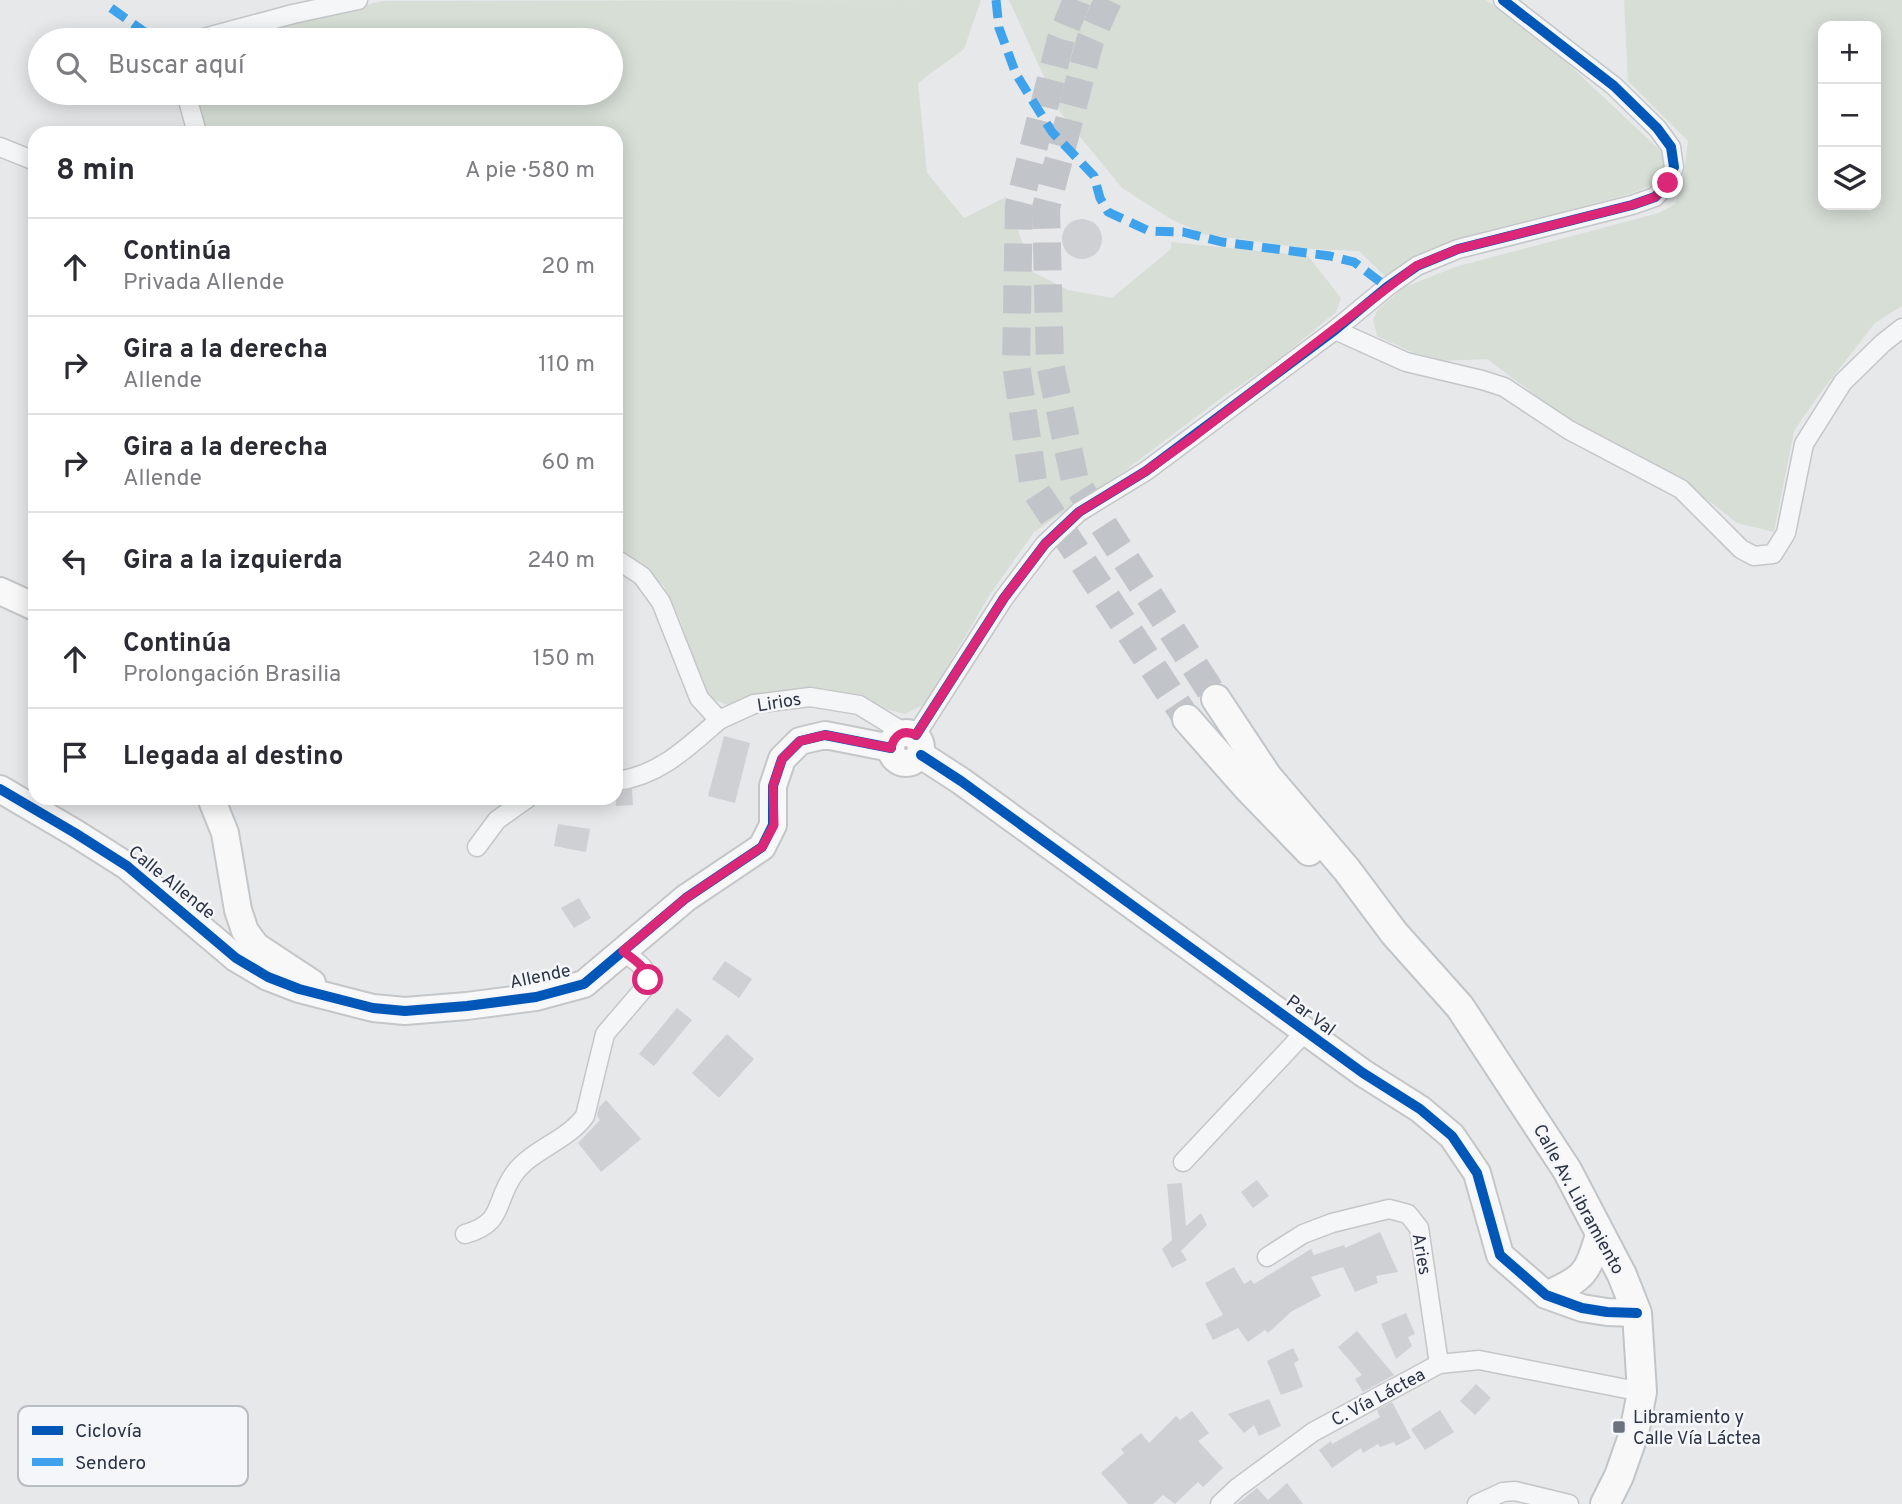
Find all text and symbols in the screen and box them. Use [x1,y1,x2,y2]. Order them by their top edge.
map controls [1818,21,1881,210]
button: + [1818,21,1881,84]
search box [28,28,623,105]
icon: search [52,48,90,86]
text: Buscar aquí [108,50,245,83]
button: − [1818,84,1881,147]
button: layers [1818,147,1881,210]
text: 8 min [56,153,135,190]
text: A pie · 580 m [465,157,595,186]
route end [1652,167,1683,198]
text: Continúa [123,236,231,269]
icon: ahead [56,248,94,286]
text: 20 m [541,253,595,282]
text: Privada Allende [123,269,284,298]
text: Gira a la derecha [123,334,328,367]
icon: right [56,346,94,384]
text: 110 m [538,351,595,380]
text: Allende [123,367,202,396]
text: Gira a la derecha [123,432,328,465]
icon: right [56,444,94,482]
text: 60 m [542,449,595,478]
text: Allende [123,465,202,494]
icon: left [56,542,94,580]
text: Gira a la izquierda [123,545,342,578]
text: 240 m [527,547,595,576]
text: Continúa [123,628,231,661]
icon: ahead [56,640,94,678]
text: 150 m [533,645,595,674]
text: Prolongación Brasilia [123,661,341,690]
street label: Lirios [755,689,803,718]
icon: arrive [56,738,94,776]
text: Llegada al destino [123,741,343,774]
street label: Calle Allende [123,841,219,925]
street label: Allende [508,960,573,995]
route start [632,964,663,995]
street label: Par Val [1281,990,1339,1042]
street label: Calle Av. Libramiento [1527,1120,1629,1279]
street label: Aries [1406,1232,1435,1277]
street label: C. Vía Láctea [1328,1364,1430,1433]
legend [18,1406,248,1486]
place label: Libramiento y Calle Vía Láctea [1633,1407,1761,1451]
marker: Libramiento y Calle Vía Láctea [1611,1419,1627,1435]
text: Ciclovía [75,1420,142,1444]
text: Sendero [75,1452,146,1476]

